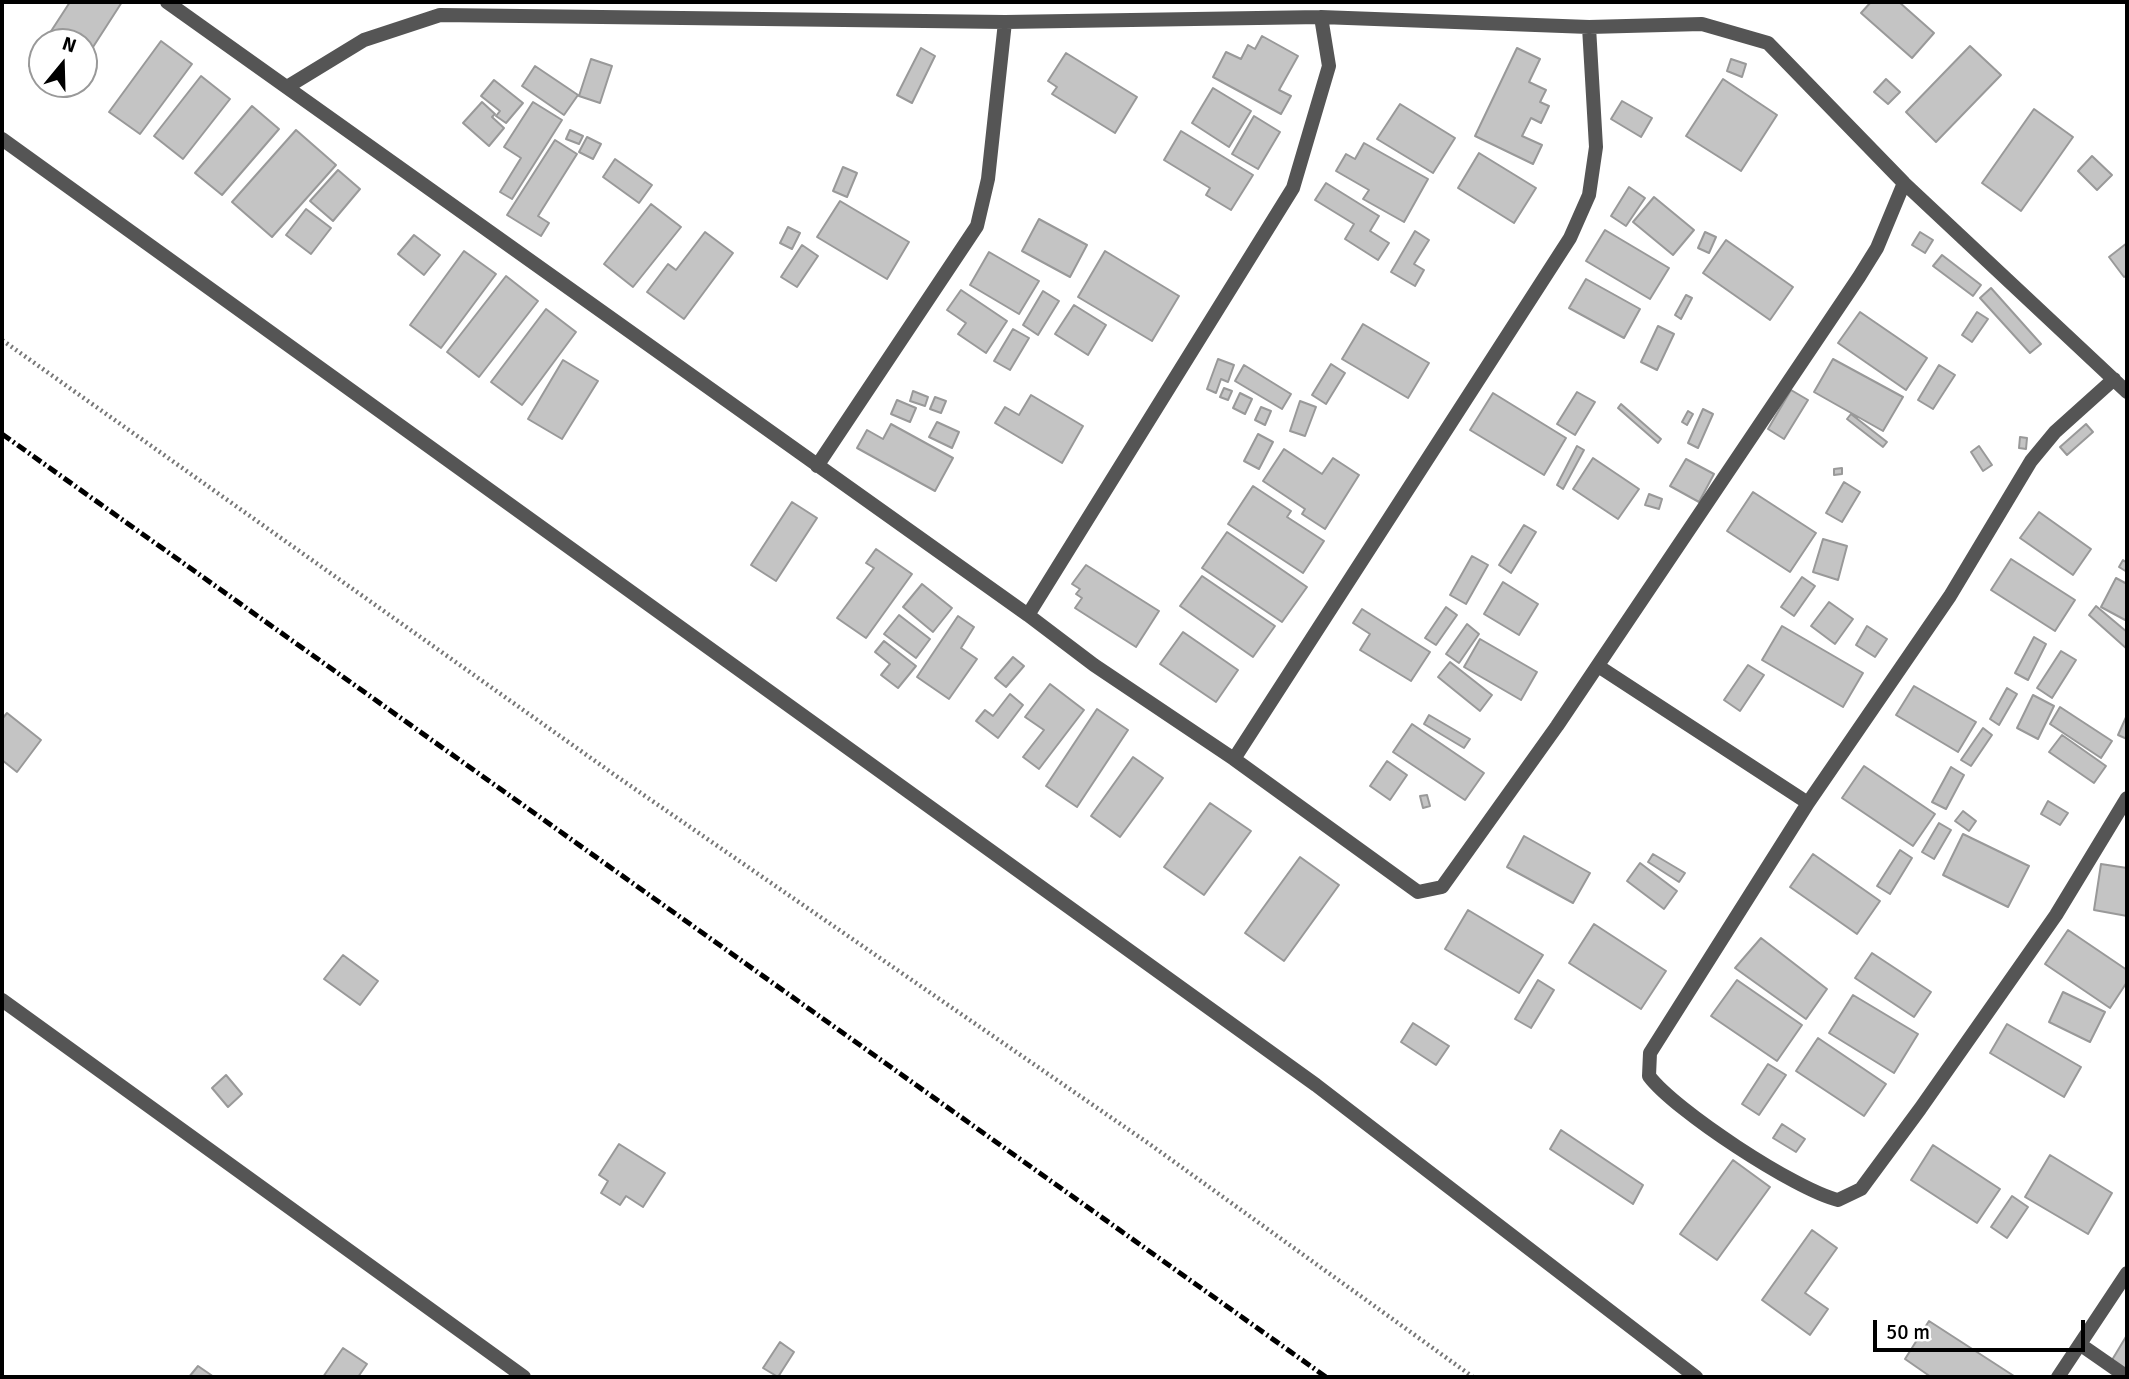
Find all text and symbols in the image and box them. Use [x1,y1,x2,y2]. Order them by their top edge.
north arrow [28,28,98,98]
text: N [59,32,79,59]
scale bar [1877,1306,2089,1350]
text: 50 m [1886,1319,1930,1345]

